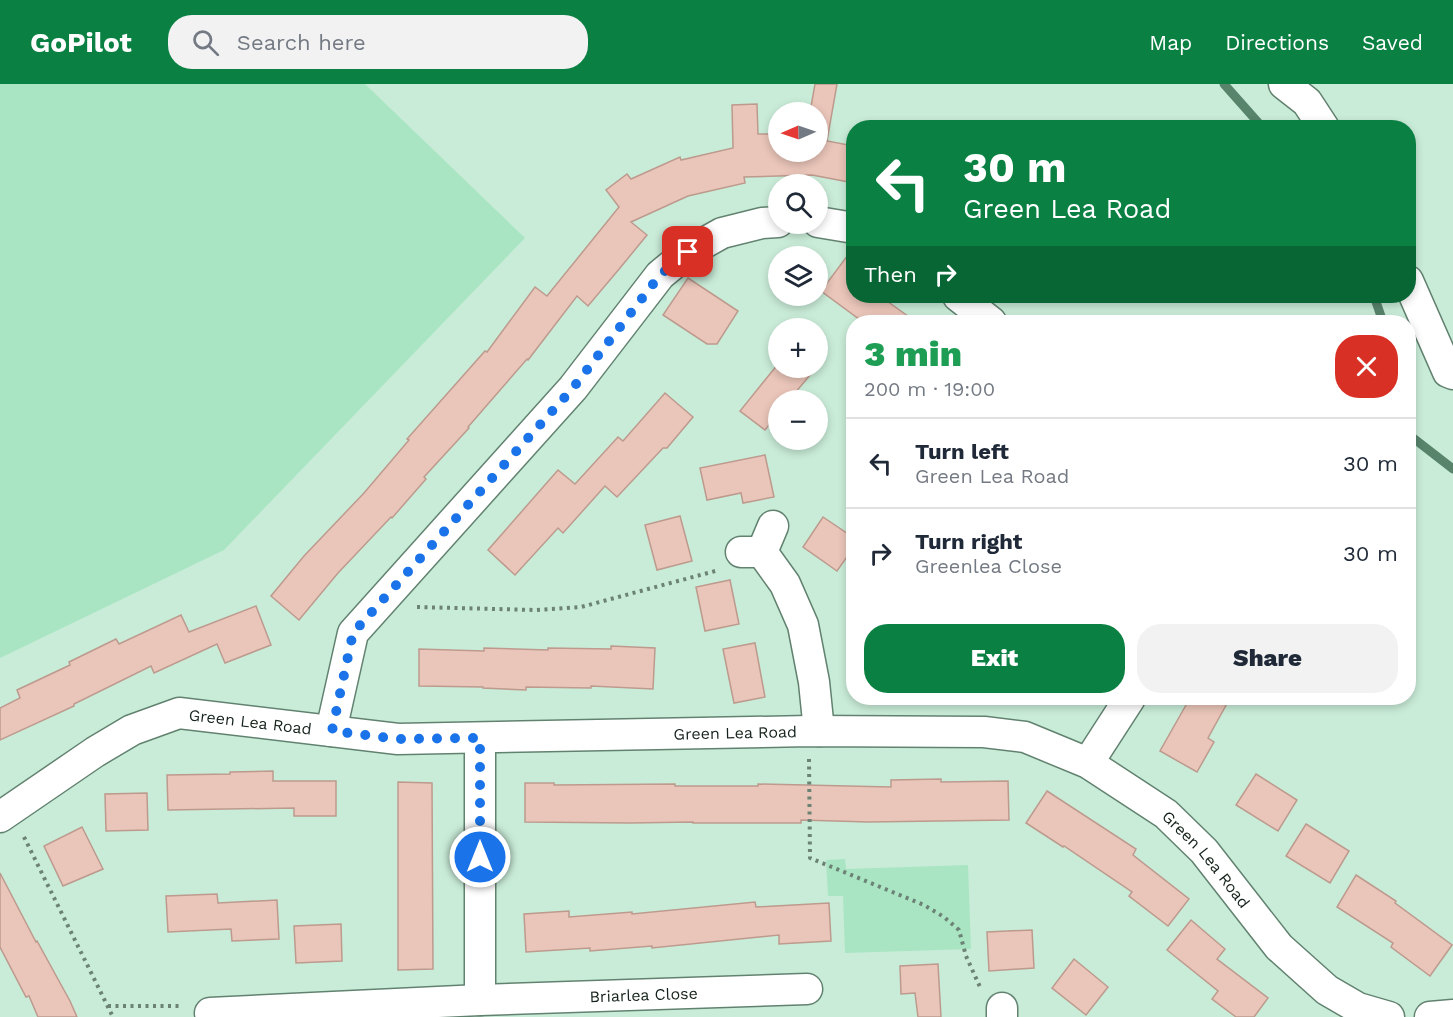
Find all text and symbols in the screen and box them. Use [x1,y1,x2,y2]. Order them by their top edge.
search box [168,15,588,69]
text: GoPilot [30,26,132,59]
icon: search [189,26,222,59]
text: Search here [237,30,366,55]
text: Map [1149,30,1192,55]
text: Directions [1225,30,1329,55]
text: Saved [1362,30,1423,55]
north arrow [768,102,828,162]
map controls [768,102,828,450]
text: 30 m [963,143,1067,192]
icon: left [864,144,942,222]
button: search [768,174,828,234]
text: Green Lea Road [963,193,1171,225]
pin [662,226,713,277]
icon: arrive [671,235,704,268]
button: layers [768,246,828,306]
icon: right [929,258,962,291]
text: Then [864,262,917,287]
button: + [768,318,828,378]
text: 3 min [864,333,962,375]
button: close [1335,335,1398,398]
text: 200 m · 19:00 [864,377,995,401]
button: − [768,390,828,450]
text: Turn left [915,439,1009,464]
icon: left [864,447,897,480]
text: 30 m [1343,451,1398,476]
text: Green Lea Road [915,464,1069,488]
text: Turn right [915,529,1022,554]
icon: right [864,537,897,570]
text: 30 m [1343,541,1398,566]
text: Greenlea Close [915,554,1062,578]
button: Exit [864,624,1125,693]
button: Share [1137,624,1398,693]
street label: Green Lea Road [188,705,313,739]
street label: Green Lea Road [673,722,797,744]
street label: Green Lea Road [1158,807,1254,912]
position arrow [448,825,512,889]
street label: Briarlea Close [589,984,698,1006]

